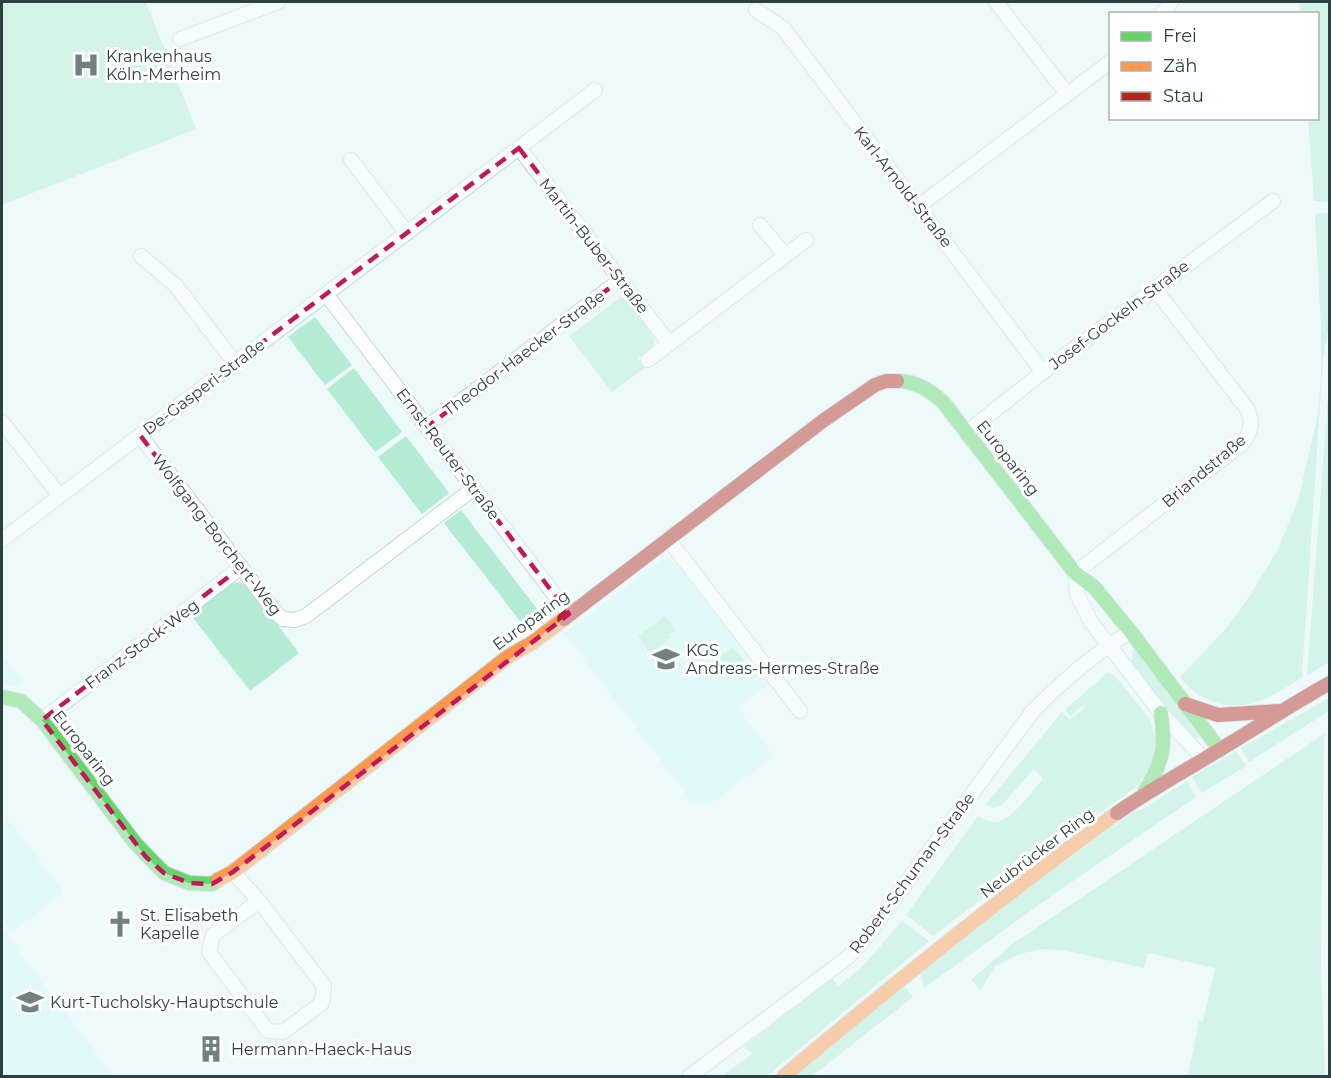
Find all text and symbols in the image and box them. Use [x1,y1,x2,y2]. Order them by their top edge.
legend [1109,12,1319,120]
text: Frei [1163,25,1197,47]
place label: Krankenhaus Köln-Merheim [106,47,221,84]
hospital icon: Krankenhaus Köln-Merheim [71,50,101,80]
text: Zäh [1163,55,1198,77]
text: Stau [1163,85,1204,107]
street label: Karl-Arnold-Straße [850,123,956,251]
street label: Martin-Buber-Straße [535,175,653,317]
street label: Josef-Gockeln-Straße [1045,256,1193,374]
street label: Theodor-Haecker-Straße [440,286,608,420]
street label: De-Gasperi-Straße [139,335,269,439]
street label: Ernst-Reuter-Straße [392,384,504,524]
street label: Europaring [973,417,1043,499]
street label: Briandstraße [1158,430,1250,512]
street label: Wolfgang-Borchert-Weg [148,451,286,619]
street label: Europaring [489,586,573,654]
street label: Franz-Stock-Weg [81,595,203,693]
place label: KGS Andreas-Hermes-Straße [686,641,879,678]
school or university icon: KGS Andreas-Hermes-Straße [651,644,681,674]
street label: Europaring [49,707,119,789]
street label: Robert-Schuman-Straße [845,789,979,957]
street label: Neubrücker Ring [976,804,1098,902]
place label: St. Elisabeth Kapelle [140,906,238,943]
church icon: St. Elisabeth Kapelle [105,909,135,939]
school or university icon: Kurt-Tucholsky-Hauptschule [15,987,45,1017]
place label: Kurt-Tucholsky-Hauptschule [50,993,279,1012]
building icon: Hermann-Haeck-Haus [196,1034,226,1064]
place label: Hermann-Haeck-Haus [231,1040,412,1059]

